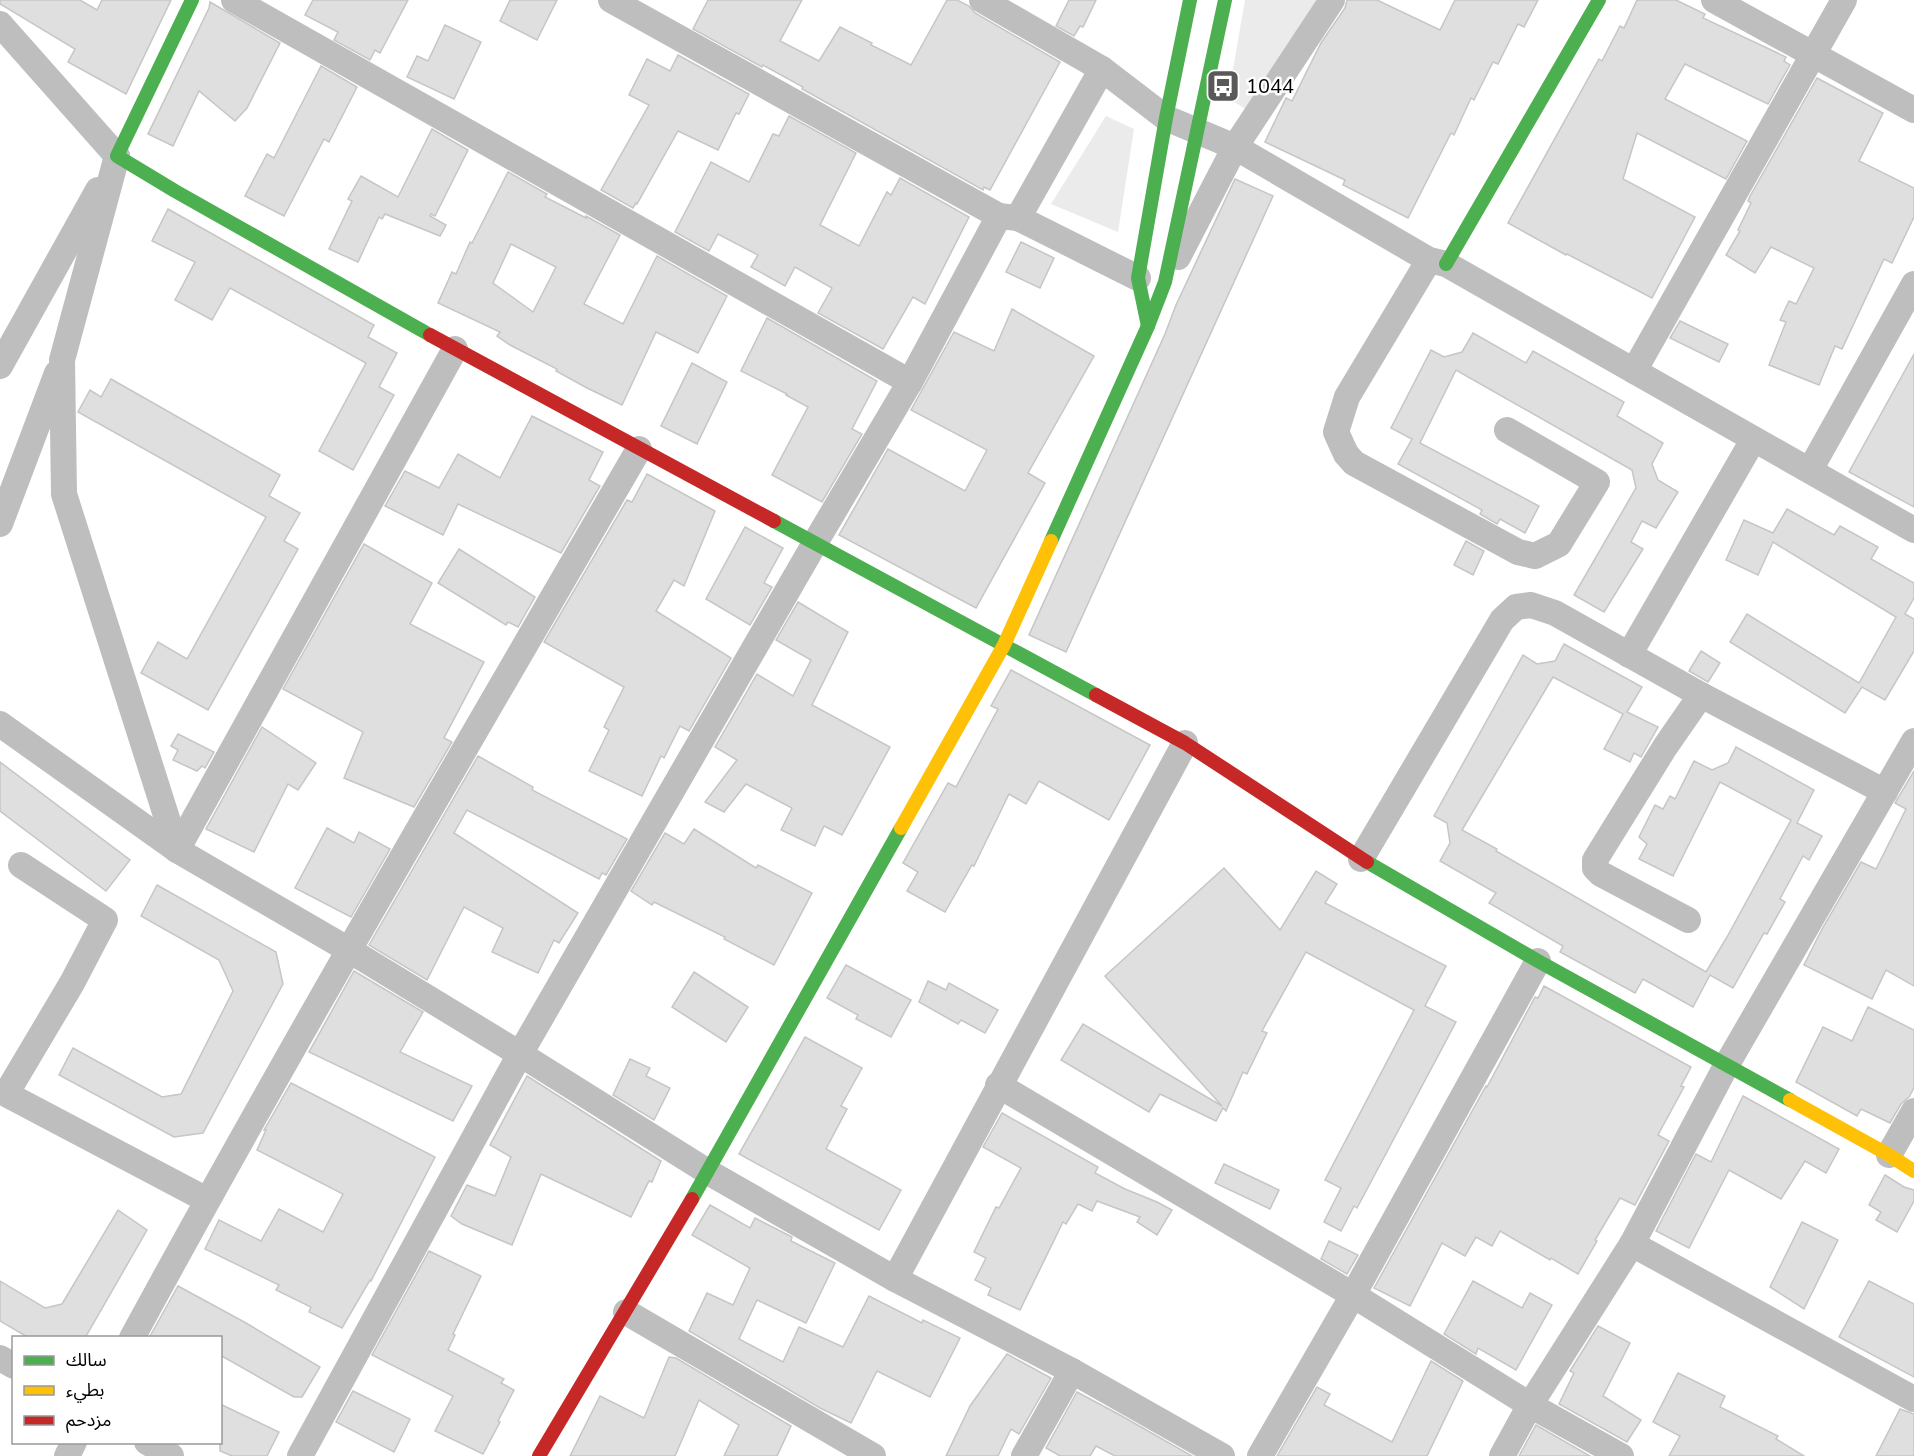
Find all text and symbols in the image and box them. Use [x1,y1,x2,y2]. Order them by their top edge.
bus stop icon: 1044 [1205,68,1241,104]
place label: 1044 [1246,73,1294,100]
legend [12,1336,222,1444]
text: سالك [66,1348,107,1372]
text: بطيء [66,1378,104,1403]
text: مزدحم [66,1408,111,1433]

